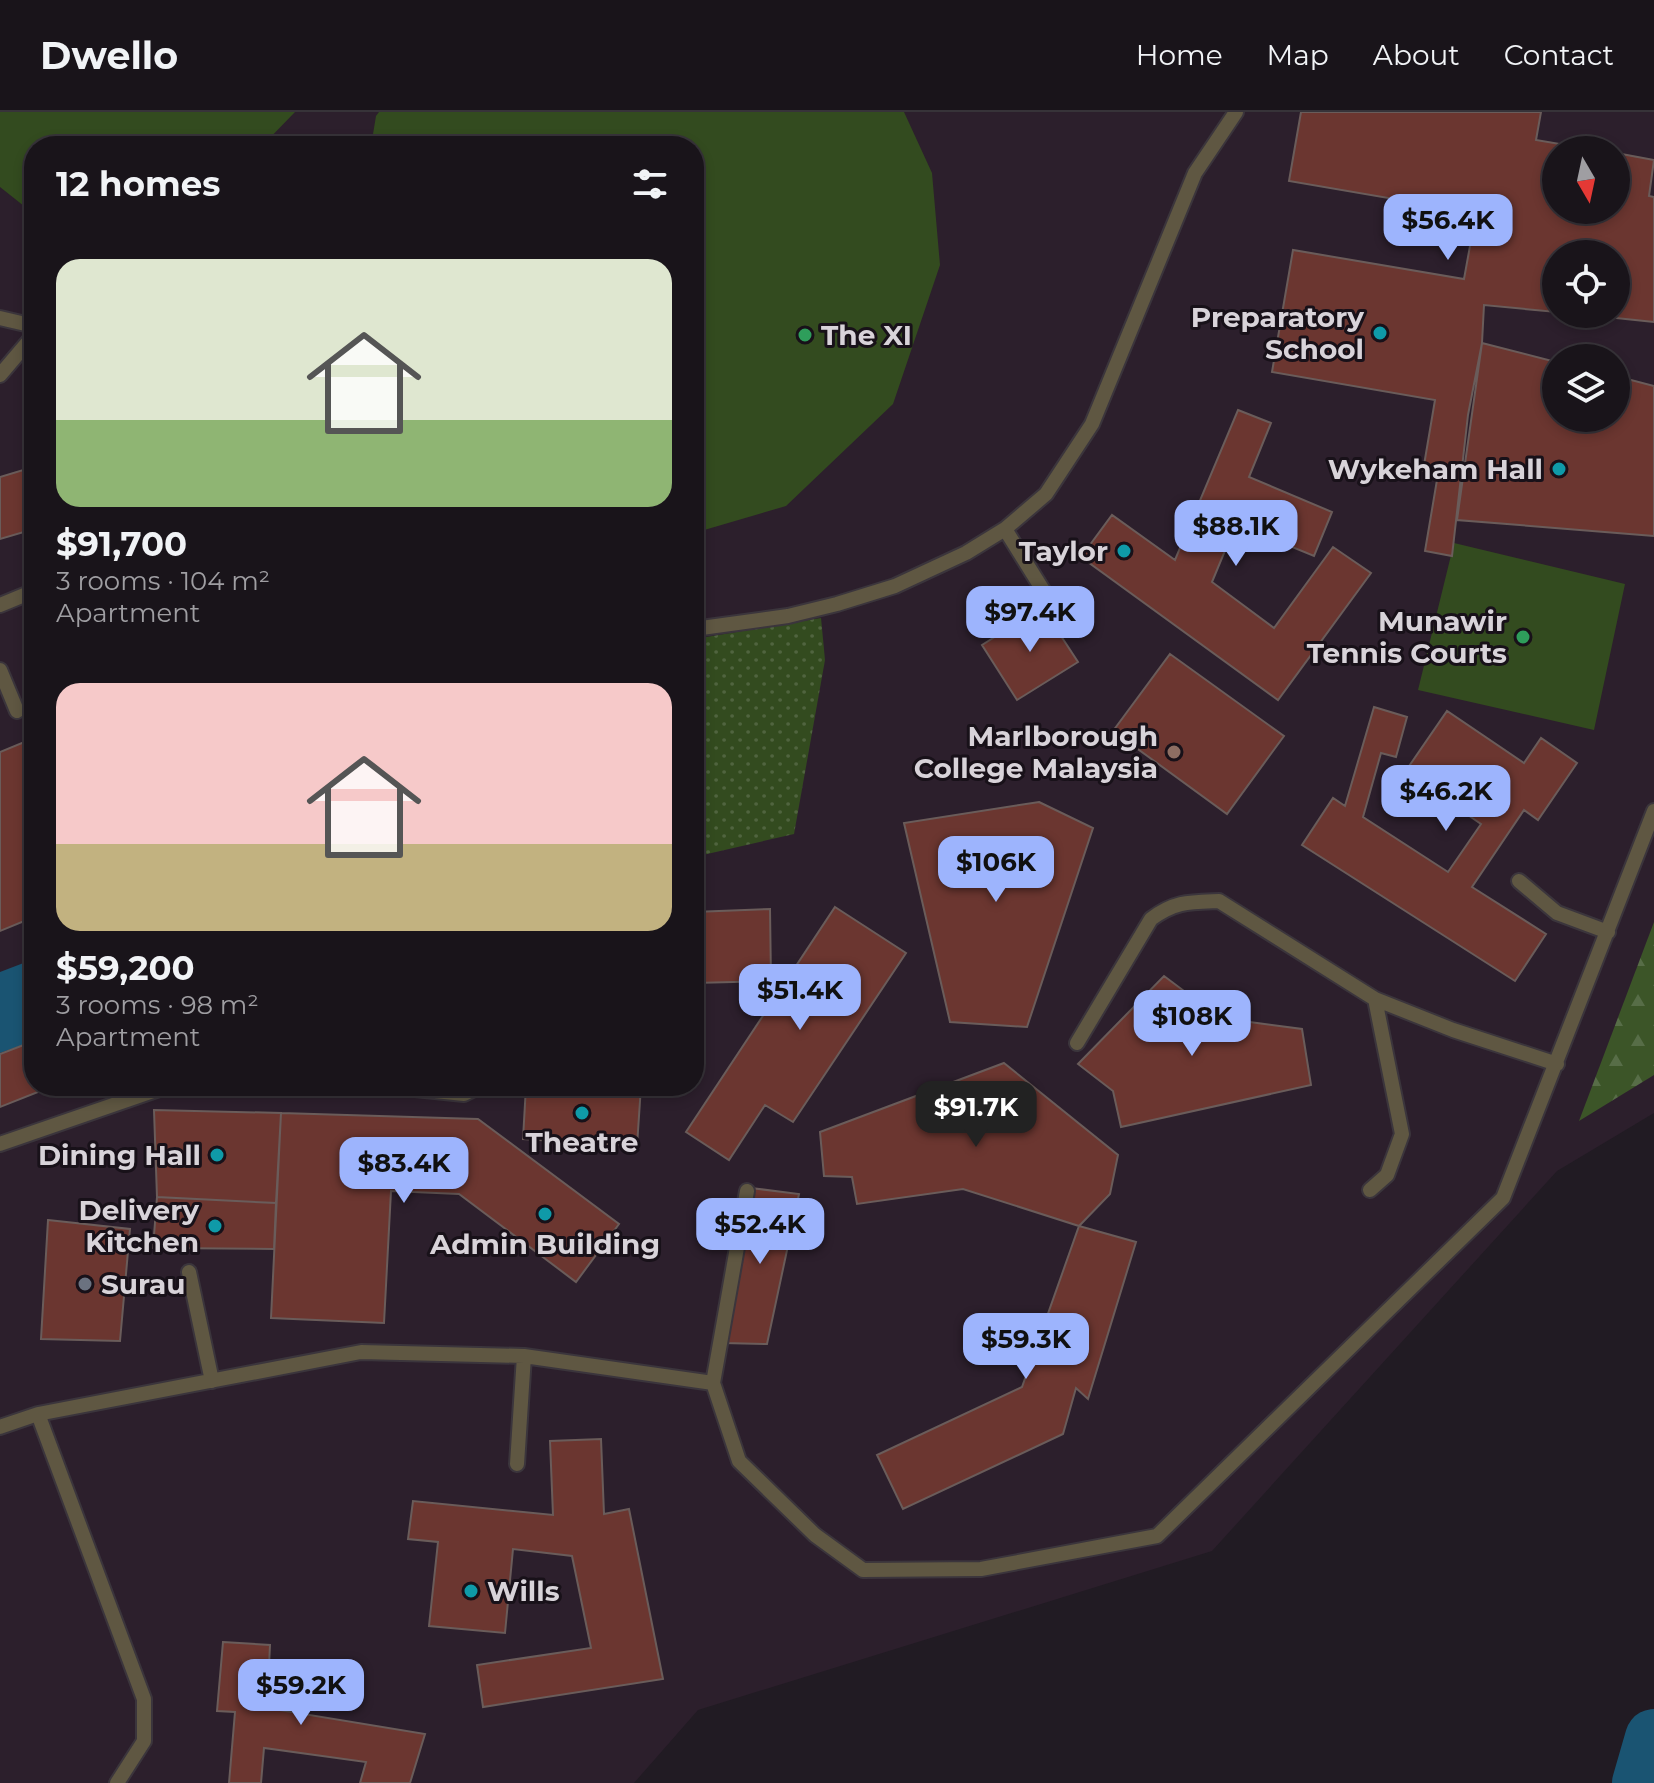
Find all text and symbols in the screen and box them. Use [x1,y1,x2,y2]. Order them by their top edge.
text: Dwello [40,32,178,79]
text: Home [1136,38,1223,72]
text: Map [1267,38,1329,72]
text: About [1373,38,1460,72]
text: Contact [1504,38,1614,72]
north arrow [1542,136,1630,224]
map controls [1542,136,1630,432]
icon: filters [628,162,672,206]
text: 12 homes [56,163,220,205]
pin: $56.4K [1383,194,1513,262]
text: $56.4K [1402,204,1494,236]
button: locate [1542,240,1630,328]
place label: Preparatory School [1191,300,1364,366]
icon: home [292,311,436,455]
place label: The XI [821,318,912,352]
marker: Preparatory School [1371,324,1389,342]
marker: The XI [796,326,814,344]
button: layers [1542,344,1630,432]
place label: Wykeham Hall [1328,452,1543,486]
marker: Wykeham Hall [1550,460,1568,478]
pin: $88.1K [1171,500,1301,568]
text: $88.1K [1193,510,1280,542]
text: $91,700 [56,523,187,565]
place label: Taylor [1019,534,1108,568]
marker: Taylor [1115,542,1133,560]
text: 3 rooms · 104 m² [56,565,270,597]
pin: $97.4K [965,586,1095,654]
text: $97.4K [984,596,1076,628]
text: Apartment [56,597,200,629]
place label: Munawir Tennis Courts [1307,604,1507,670]
marker: Munawir Tennis Courts [1514,628,1532,646]
place label: Marlborough College Malaysia [914,719,1158,785]
icon: home [292,735,436,879]
marker: Marlborough College Malaysia [1165,743,1183,761]
pin: $46.2K [1381,765,1511,833]
text: $46.2K [1399,775,1493,807]
pin: $106K [940,836,1052,904]
text: $106K [956,846,1036,878]
text: $59,200 [56,947,195,989]
pin: $51.4K [735,964,865,1032]
text: $51.4K [757,974,843,1006]
text: 3 rooms · 98 m² [56,989,259,1021]
pin: $108K [1136,990,1248,1058]
text: $108K [1152,1000,1232,1032]
text: Apartment [56,1021,200,1053]
pin: $91.7K [911,1081,1041,1149]
text: $91.7K [934,1091,1018,1123]
marker: Theatre [573,1104,591,1122]
place label: Theatre [526,1125,638,1159]
pin: $83.4K [339,1137,469,1205]
place label: Dining Hall [38,1138,201,1172]
marker: Dining Hall [208,1146,226,1164]
text: $83.4K [357,1147,451,1179]
place label: Delivery Kitchen [79,1193,199,1259]
pin: $52.4K [695,1198,825,1266]
marker: Admin Building [536,1205,554,1223]
text: $52.4K [714,1208,806,1240]
marker: Delivery Kitchen [206,1217,224,1235]
place label: Admin Building [429,1227,660,1261]
place label: Surau [101,1267,186,1301]
marker: Surau [76,1275,94,1293]
pin: $59.3K [961,1313,1091,1381]
text: $59.3K [981,1323,1071,1355]
place label: Wills [487,1574,560,1608]
marker: Wills [462,1582,480,1600]
pin: $59.2K [236,1659,366,1727]
text: $59.2K [256,1669,346,1701]

